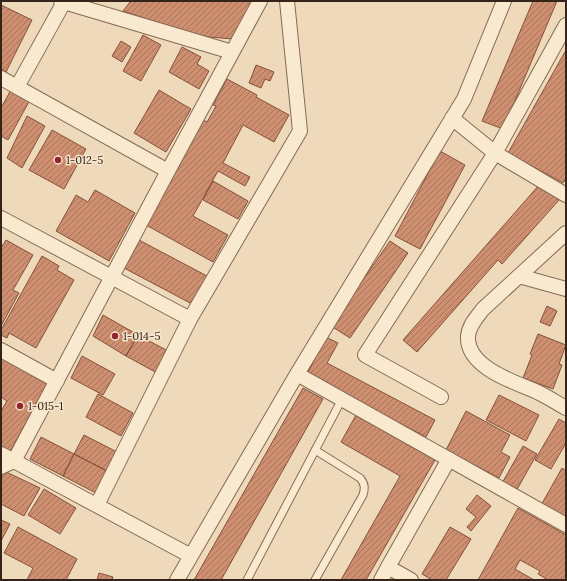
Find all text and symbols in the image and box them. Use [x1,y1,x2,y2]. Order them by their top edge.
place label: 1-012-5 [66,153,103,167]
marker: 1-012-5 [53,155,63,165]
place label: 1-014-5 [123,329,160,343]
marker: 1-014-5 [110,331,120,341]
place label: 1-015-1 [28,399,63,413]
marker: 1-015-1 [15,401,25,411]

